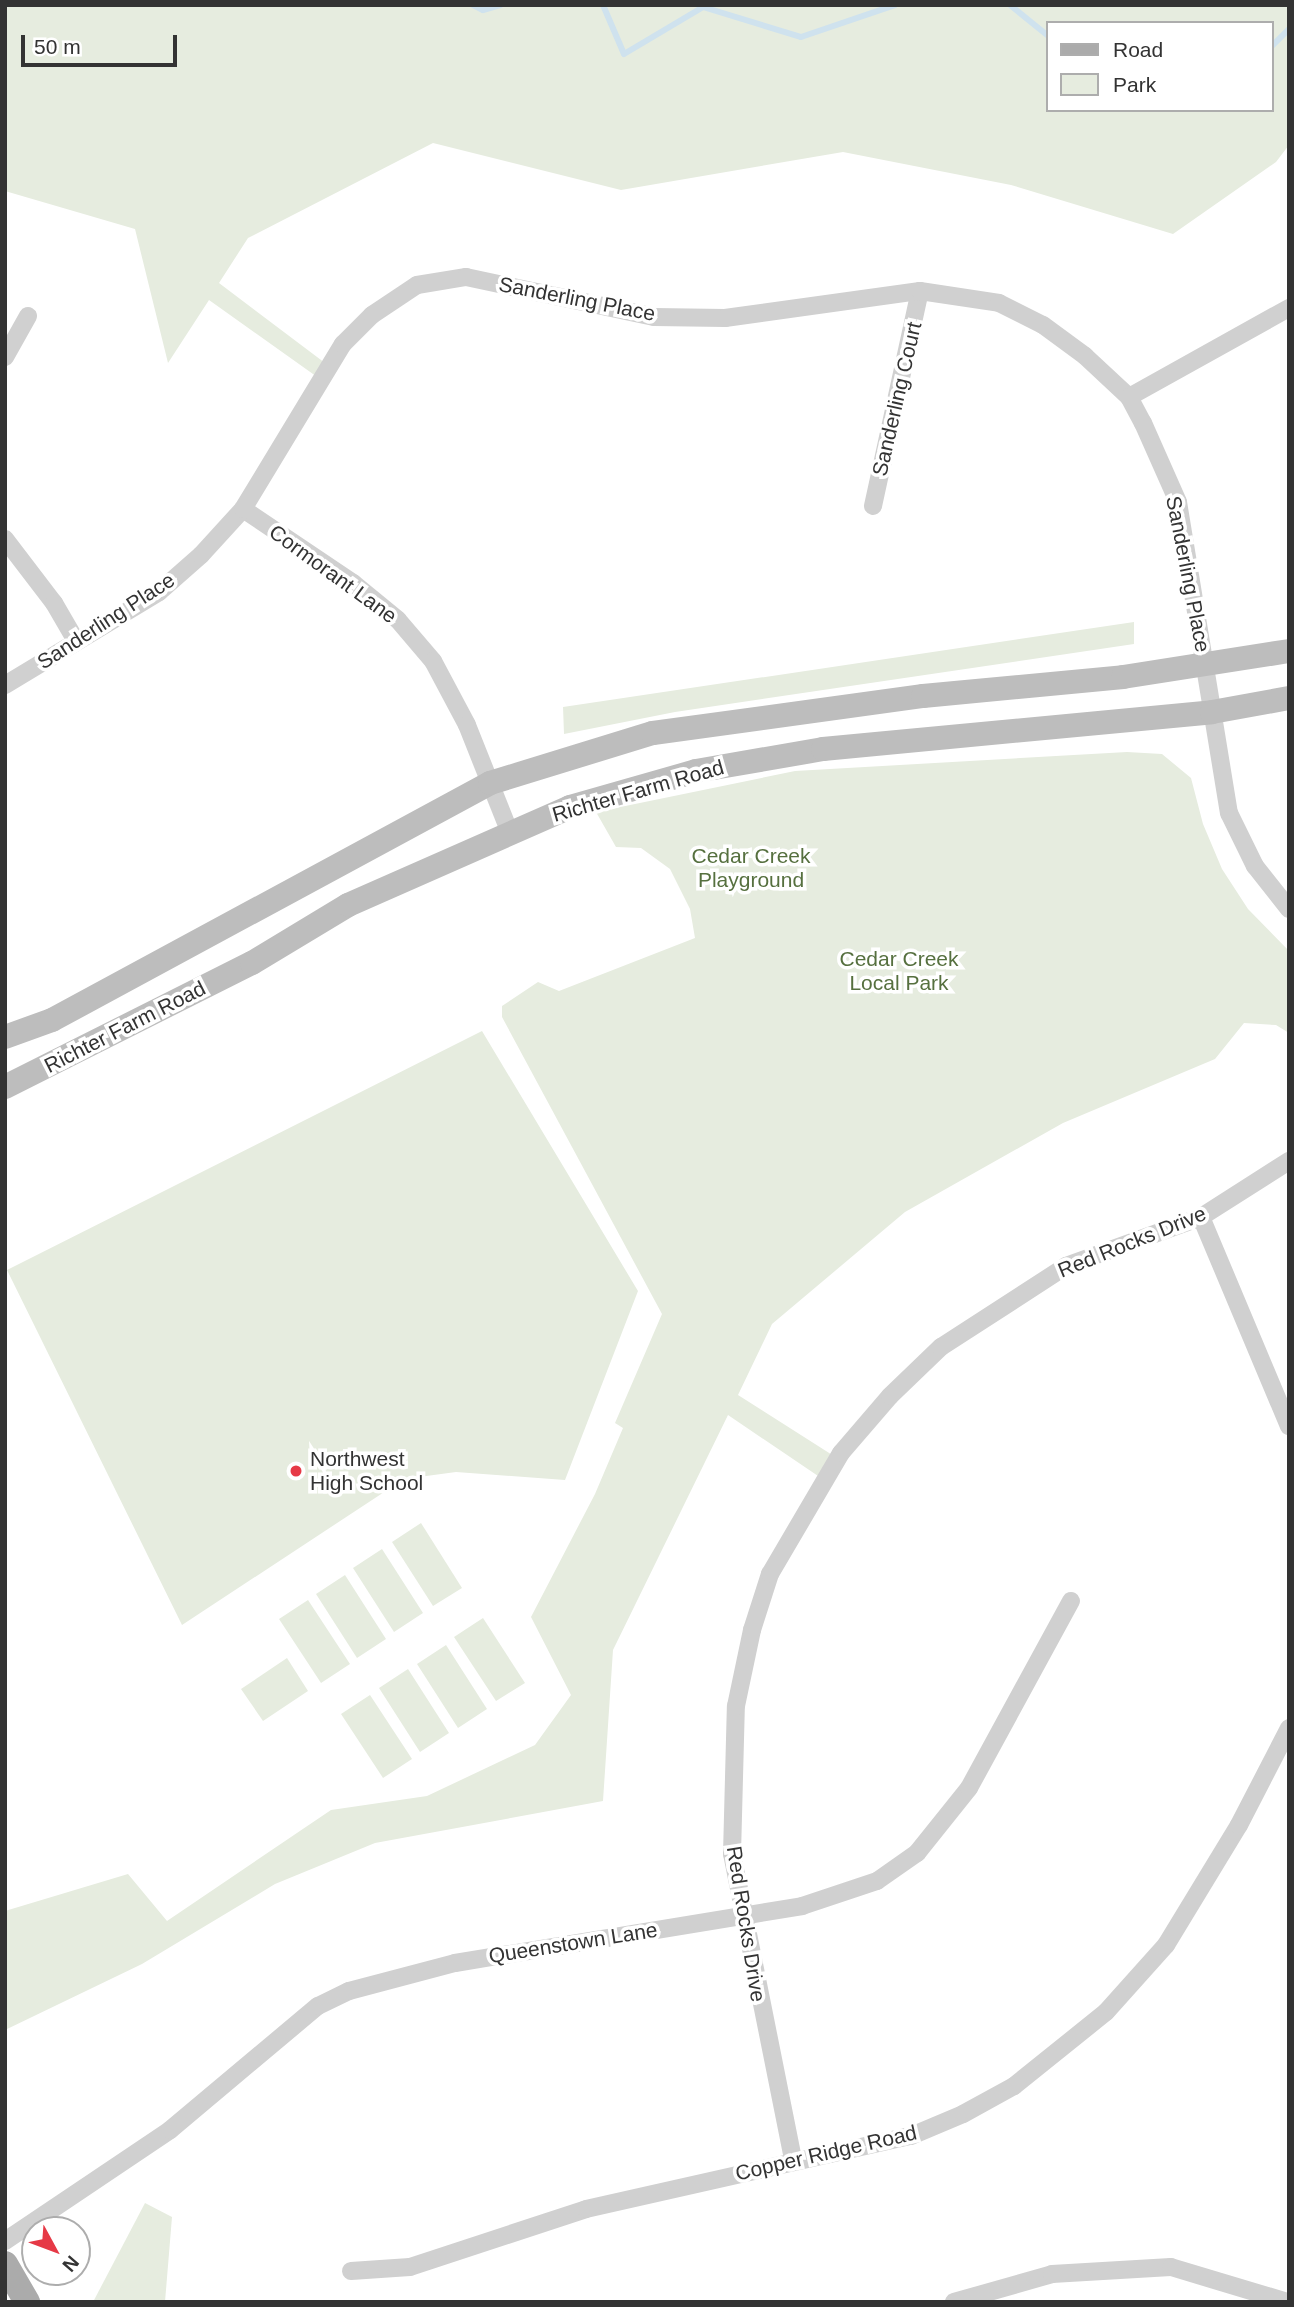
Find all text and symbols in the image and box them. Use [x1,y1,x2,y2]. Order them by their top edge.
scale bar [24,21,180,65]
legend [1046,21,1273,112]
text: 50 m [34,35,81,58]
text: Road [1113,38,1163,61]
text: Park [1113,73,1156,96]
street label: Sanderling Place [497,271,657,327]
street label: Sanderling Court [867,319,927,479]
street label: Sanderling Place [1160,494,1216,654]
street label: Cormorant Lane [264,519,402,629]
street label: Sanderling Place [33,567,179,675]
street label: Richter Farm Road [549,754,727,828]
park label: Cedar Creek Playground [691,843,811,893]
park label: Cedar Creek Local Park [839,946,959,996]
street label: Richter Farm Road [40,976,210,1078]
street label: Red Rocks Drive [1054,1201,1210,1283]
place label: Northwest High School [310,1446,423,1496]
marker: Northwest High School [288,1463,304,1479]
street label: Red Rocks Drive [721,1844,771,2004]
street label: Queenstown Lane [487,1917,659,1969]
street label: Copper Ridge Road [733,2120,919,2186]
north arrow [21,2216,91,2286]
text: N [58,2252,83,2276]

